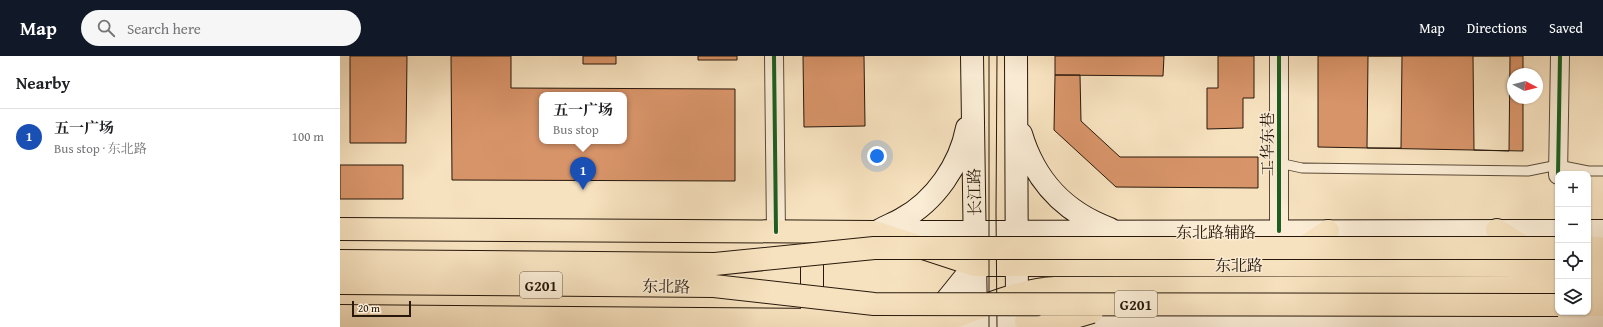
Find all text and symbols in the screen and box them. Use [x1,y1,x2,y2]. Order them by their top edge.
search box [81,10,361,46]
text: Map [20,14,57,42]
icon: search [95,17,117,39]
text: Search here [127,18,201,39]
text: Map [1419,18,1445,38]
text: Directions [1467,18,1527,38]
text: Saved [1549,18,1583,38]
north arrow [1507,68,1543,104]
text: Nearby [16,70,70,95]
popup [539,92,627,144]
text: 五一广场 [553,99,613,120]
street label: 工华东巷 [1255,112,1279,176]
text: 五一广场 [54,117,114,138]
text: Bus stop [553,120,599,139]
text: 1 [26,127,32,146]
text: 100 m [292,127,324,146]
text: Bus stop · 东北路 [54,139,147,158]
your location [867,146,887,166]
pin: 1 [570,157,596,190]
street label: 长江路 [962,168,986,216]
map controls [1555,171,1591,315]
button: + [1555,171,1591,207]
button: − [1555,207,1591,243]
street label: 东北路辅路 [1176,220,1256,244]
button: locate [1555,243,1591,279]
street label: 东北路 [1215,253,1263,277]
road number: G201 [520,272,562,298]
street label: 东北路 [642,274,690,298]
button: layers [1555,279,1591,315]
road number: G201 [1115,291,1157,317]
scale bar [352,299,411,318]
text: 20 m [358,300,380,316]

